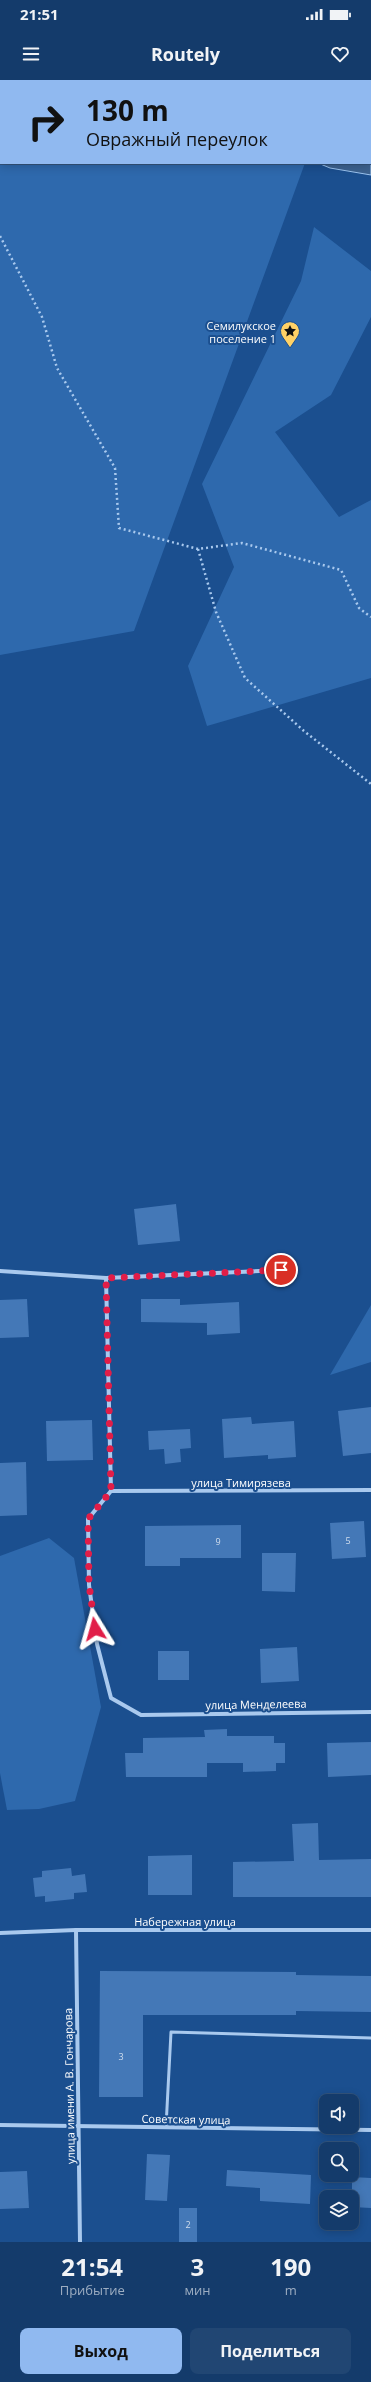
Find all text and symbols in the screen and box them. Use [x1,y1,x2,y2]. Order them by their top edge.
text: 21:51 [20,4,59,24]
text: Routely [151,42,220,66]
icon: menu [20,43,42,65]
icon: heart [329,43,351,65]
text: 130 m [86,91,169,129]
icon: right [20,96,72,148]
text: Овражный переулок [86,127,268,151]
place label: Семилукское поселение 1 [207,318,276,346]
place icon: Семилукское поселение 1 [279,320,301,348]
pin [264,1253,298,1287]
icon: arrive [270,1259,292,1281]
street label: улица Тимирязева [191,1475,291,1490]
house number: 5 [345,1534,351,1547]
house number: 9 [215,1535,221,1548]
position arrow [74,1608,116,1650]
street label: улица Менделеева [205,1696,307,1712]
street label: Набережная улица [134,1914,236,1929]
street label: улица имени А. В. Гончарова [60,2008,78,2164]
house number: 3 [118,2050,124,2063]
map controls [319,2094,359,2230]
button: sound [319,2094,359,2134]
street label: Советская улица [141,2111,231,2127]
button: search [319,2142,359,2182]
button: layers [319,2190,359,2230]
house number: 2 [185,2218,191,2231]
text: 21:54 [61,2250,123,2283]
text: 3 [191,2250,204,2283]
text: 190 [270,2250,311,2283]
text: Прибытие [60,2281,125,2299]
text: мин [184,2281,210,2299]
text: m [285,2281,297,2299]
button: Выход [20,2328,182,2374]
button: Поделиться [190,2328,351,2374]

